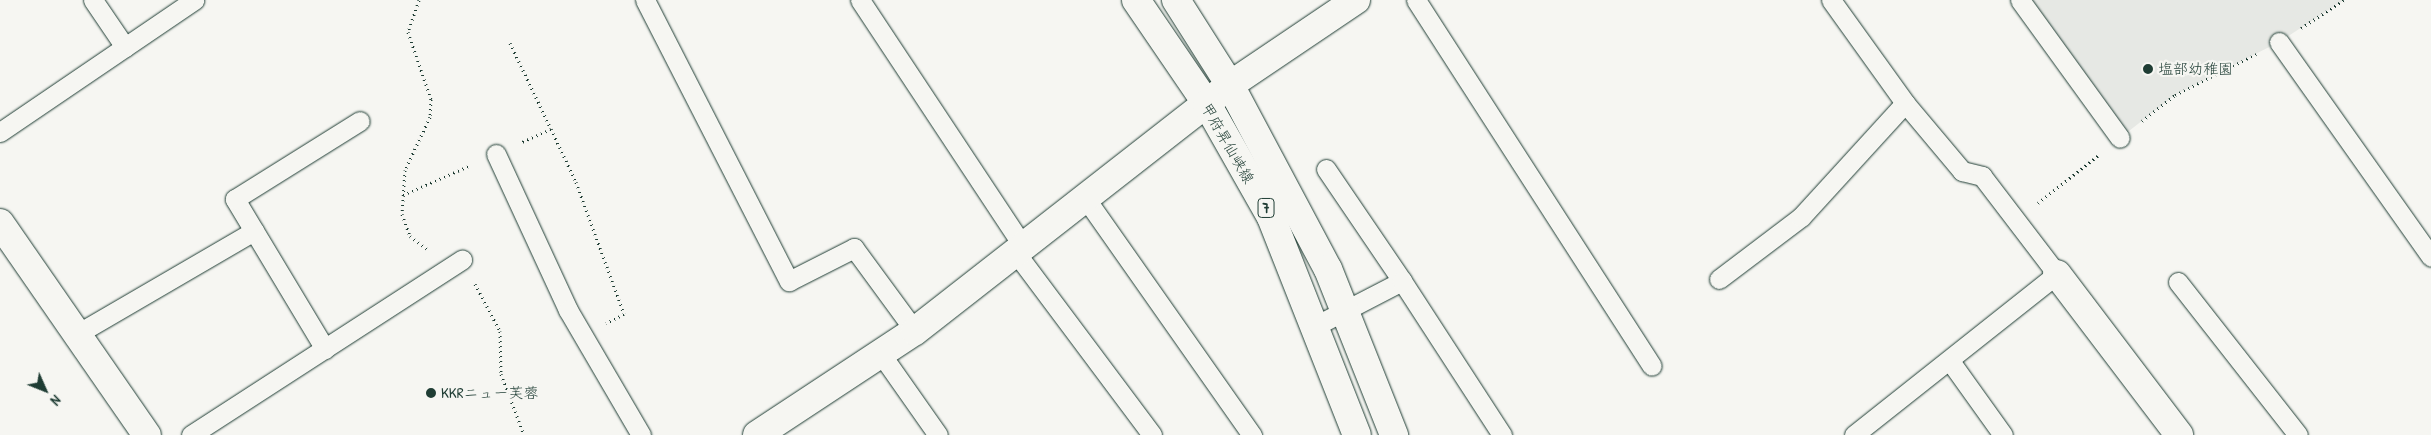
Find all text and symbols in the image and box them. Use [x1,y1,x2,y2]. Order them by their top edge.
place label: 塩部幼稚園 [2158,60,2233,78]
marker: 塩部幼稚園 [2142,63,2154,75]
street label: 甲府昇仙峡線 [1198,100,1258,186]
road number: 7 [1257,197,1275,220]
north arrow [20,365,70,415]
place label: KKRニュー芙蓉 [441,384,538,402]
marker: KKRニュー芙蓉 [425,387,437,399]
text: N [47,391,66,410]

